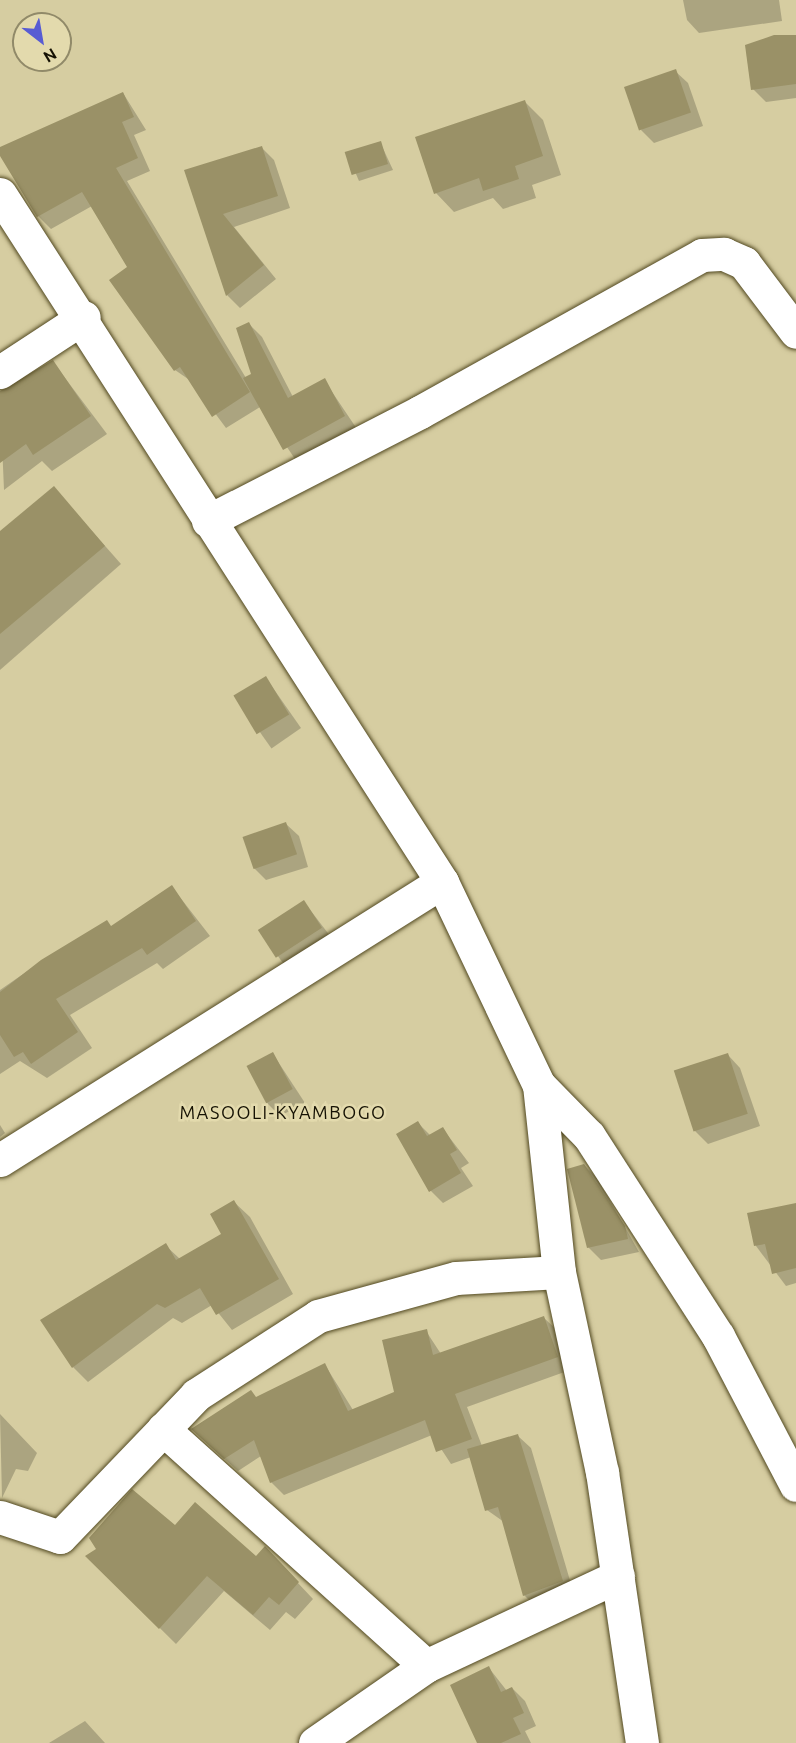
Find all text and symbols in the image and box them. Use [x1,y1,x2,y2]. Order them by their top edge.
north arrow [12,12,72,72]
text: N [40,45,60,67]
district label: MASOOLI-KYAMBOGO [179,1101,387,1123]

